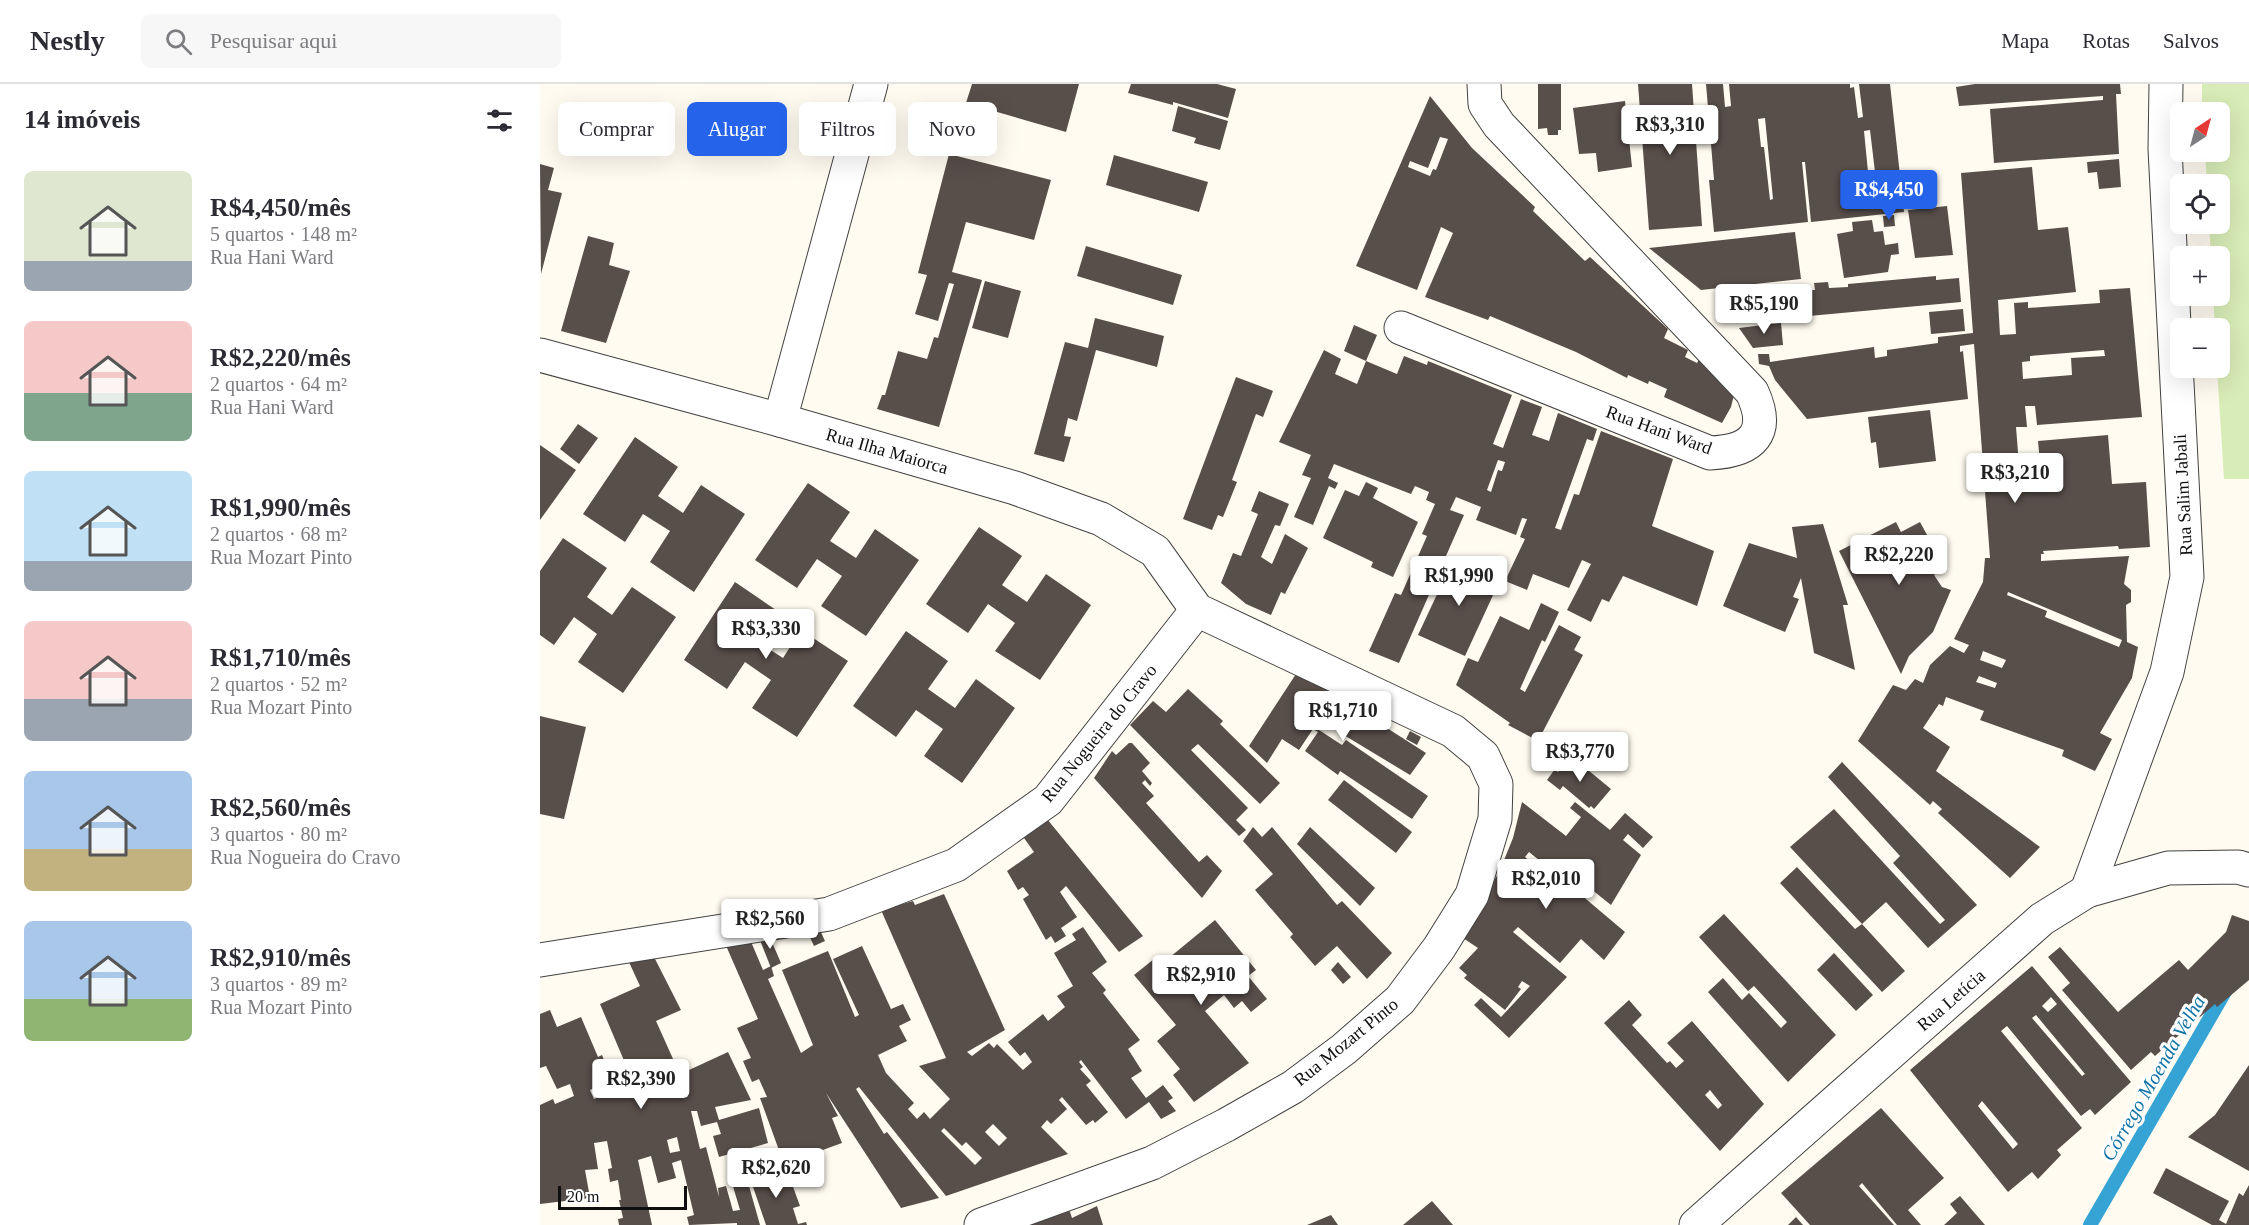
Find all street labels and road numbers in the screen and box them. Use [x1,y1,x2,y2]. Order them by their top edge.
street label: Rua Hani Ward [1603,402,1715,458]
street label: Rua Ilha Maiorca [824,424,950,478]
street label: Rua Salim Jabali [2170,434,2196,556]
street label: Rua Nogueira do Cravo [1037,660,1161,806]
street label: Rua Letícia [1913,965,1989,1035]
street label: Rua Mozart Pinto [1290,994,1402,1090]

